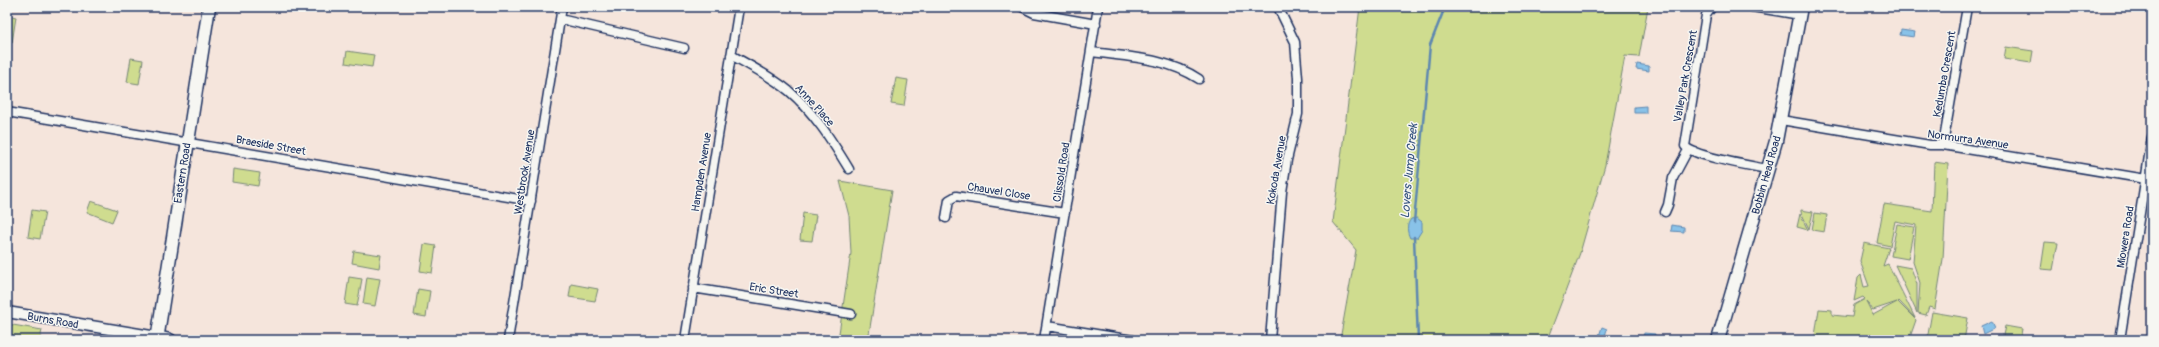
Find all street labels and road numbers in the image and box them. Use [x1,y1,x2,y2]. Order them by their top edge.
street label: Valley Park Crescent [1671,28,1700,123]
street label: Kedumba Crescent [1930,29,1959,118]
street label: Anne Place [792,82,837,130]
street label: Normurra Avenue [1927,127,2010,152]
street label: Westbrook Avenue [511,128,538,216]
street label: Hampden Avenue [689,131,714,213]
street label: Braeside Street [235,133,307,158]
street label: Kokoda Avenue [1264,134,1289,206]
street label: Bobbin Head Road [1749,134,1784,216]
street label: Clissold Road [1050,141,1073,203]
street label: Eastern Road [171,142,194,204]
street label: Chauvel Close [967,180,1032,203]
street label: Miowera Road [2114,205,2137,269]
street label: Eric Street [748,280,800,301]
street label: Burns Road [26,310,80,331]

